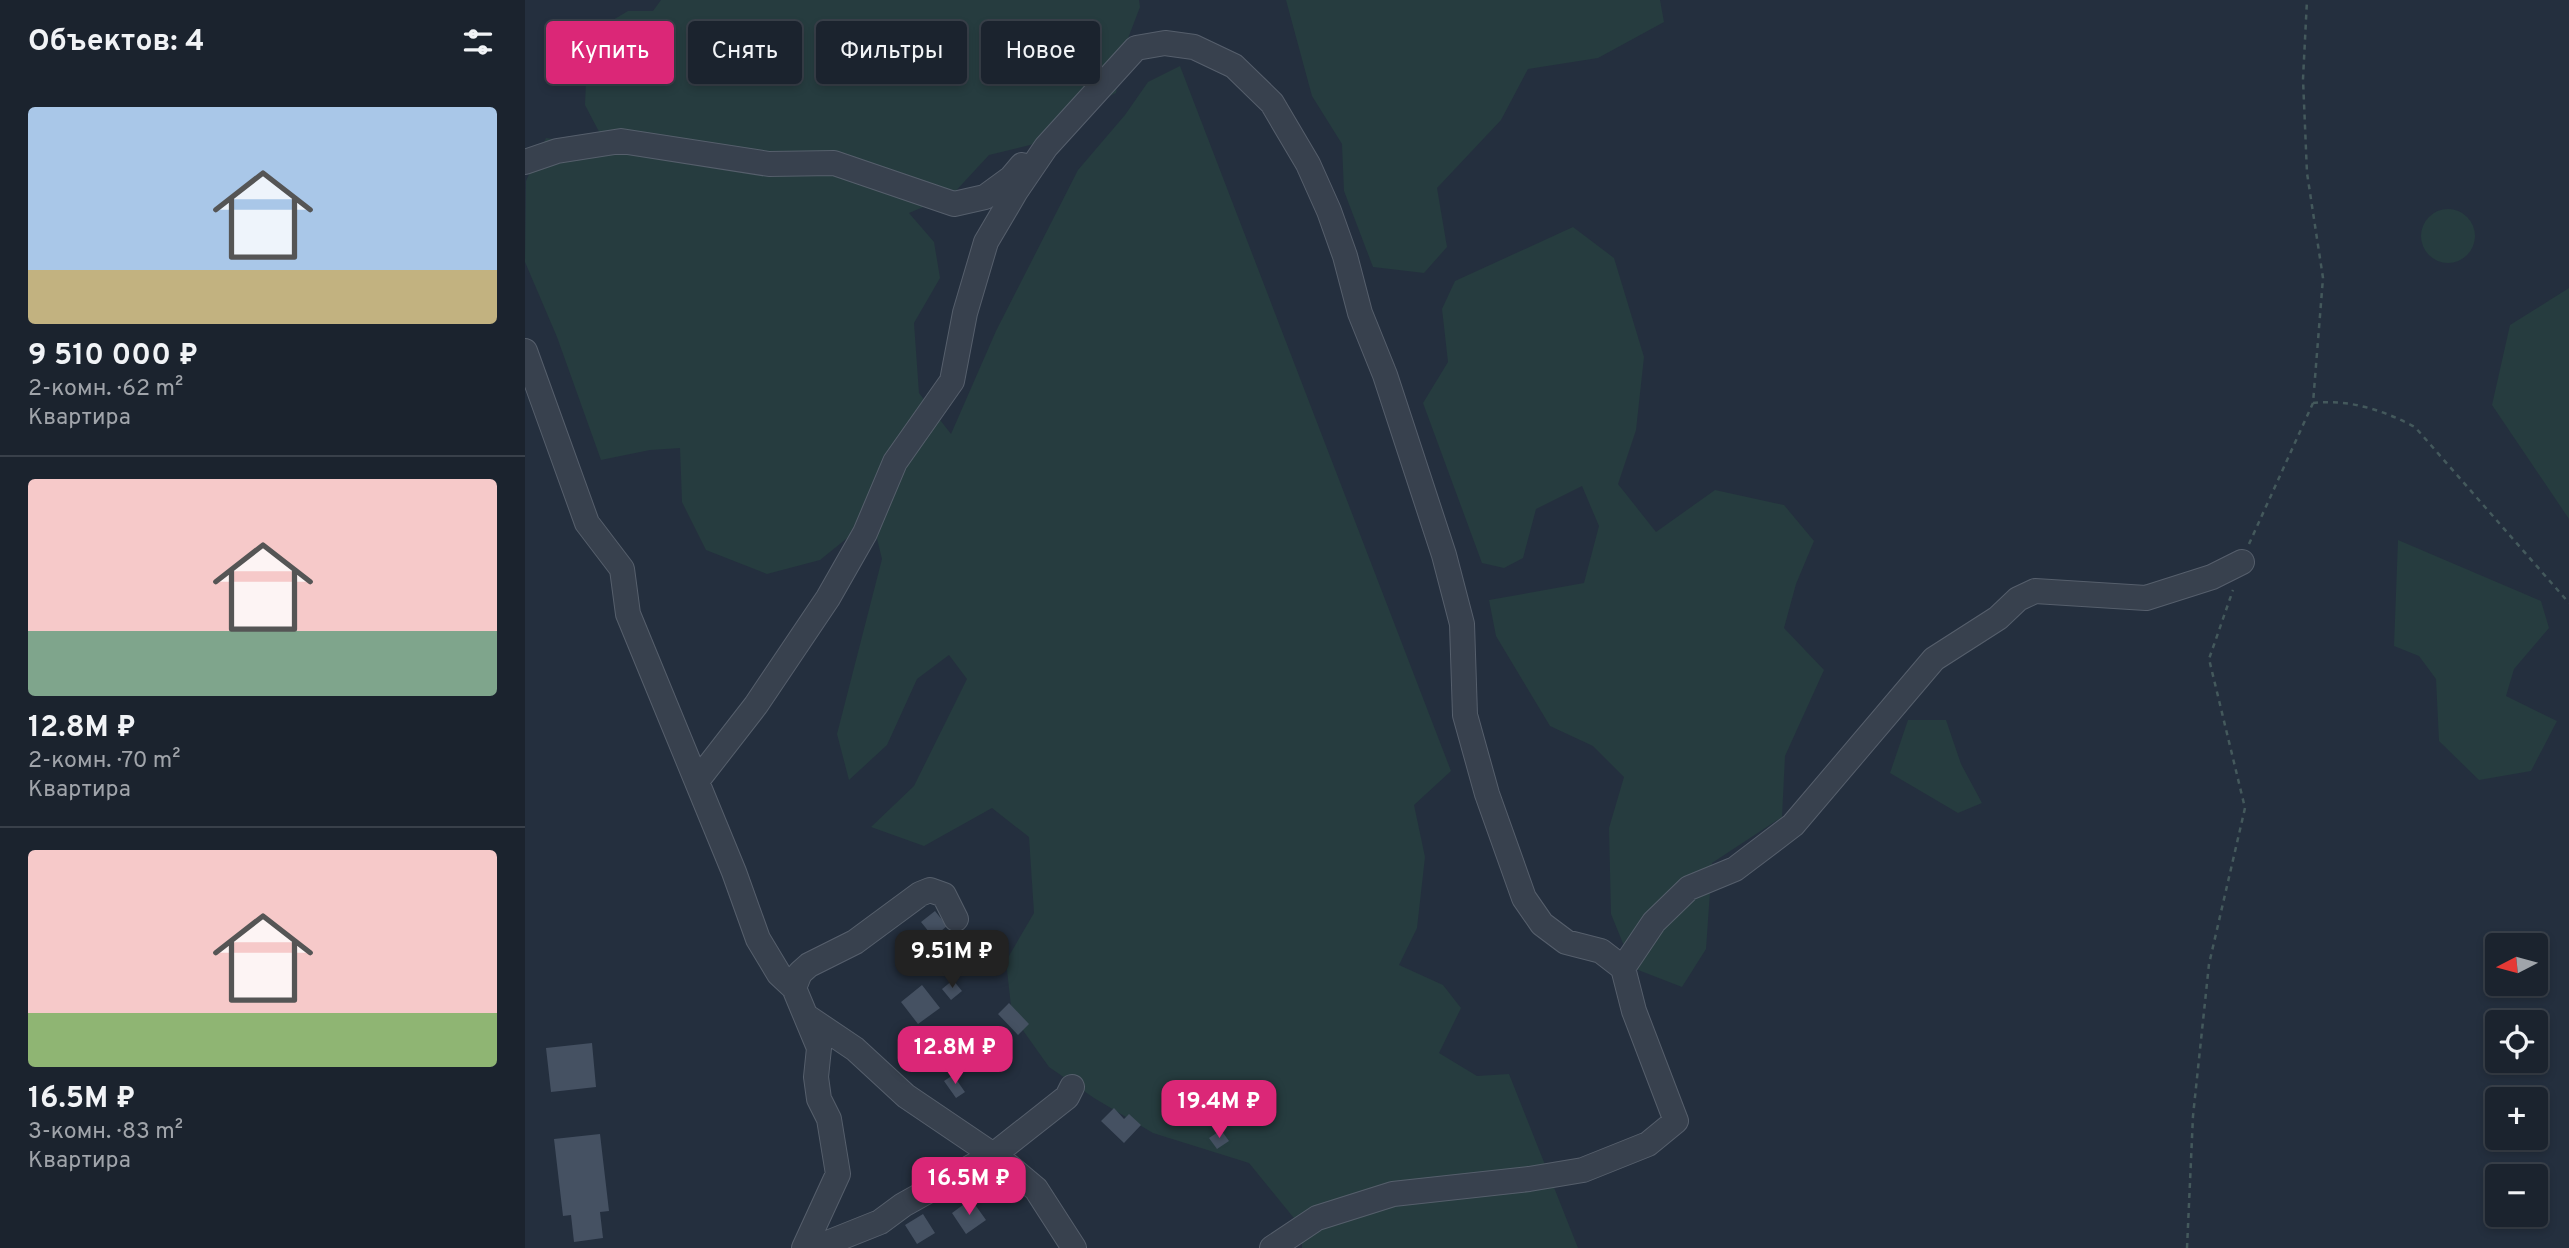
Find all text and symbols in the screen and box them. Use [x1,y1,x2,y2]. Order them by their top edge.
chip: Купить [546,21,674,84]
chip: Снять [688,21,802,84]
chip: Фильтры [816,21,967,84]
chip: Новое [981,21,1100,84]
icon: filters [459,23,497,61]
text: Объектов: 4 [28,24,204,61]
icon: home [200,152,326,278]
text: 9 510 000 ₽ [28,338,198,375]
text: 2-комн. · 62 m² [28,375,183,404]
text: Квартира [28,404,131,433]
icon: home [200,524,326,650]
text: 12.8M ₽ [28,710,136,747]
text: 2-комн. · 70 m² [28,747,181,776]
text: Квартира [28,776,131,805]
icon: home [200,895,326,1021]
pin: 9.51M ₽ [887,930,1017,990]
north arrow [2485,933,2548,996]
map controls [2485,933,2548,1227]
text: 9.51M ₽ [911,938,993,967]
button: locate [2485,1010,2548,1073]
pin: 12.8M ₽ [890,1026,1020,1086]
text: 12.8M ₽ [914,1034,996,1063]
pin: 19.4M ₽ [1154,1080,1284,1140]
text: 16.5M ₽ [28,1081,136,1118]
button: + [2485,1087,2548,1150]
text: 19.4M ₽ [1177,1088,1261,1117]
text: 3-комн. · 83 m² [28,1118,183,1147]
text: Квартира [28,1147,131,1176]
pin: 16.5M ₽ [904,1158,1034,1217]
button: − [2485,1164,2548,1227]
text: 16.5M ₽ [928,1165,1010,1194]

